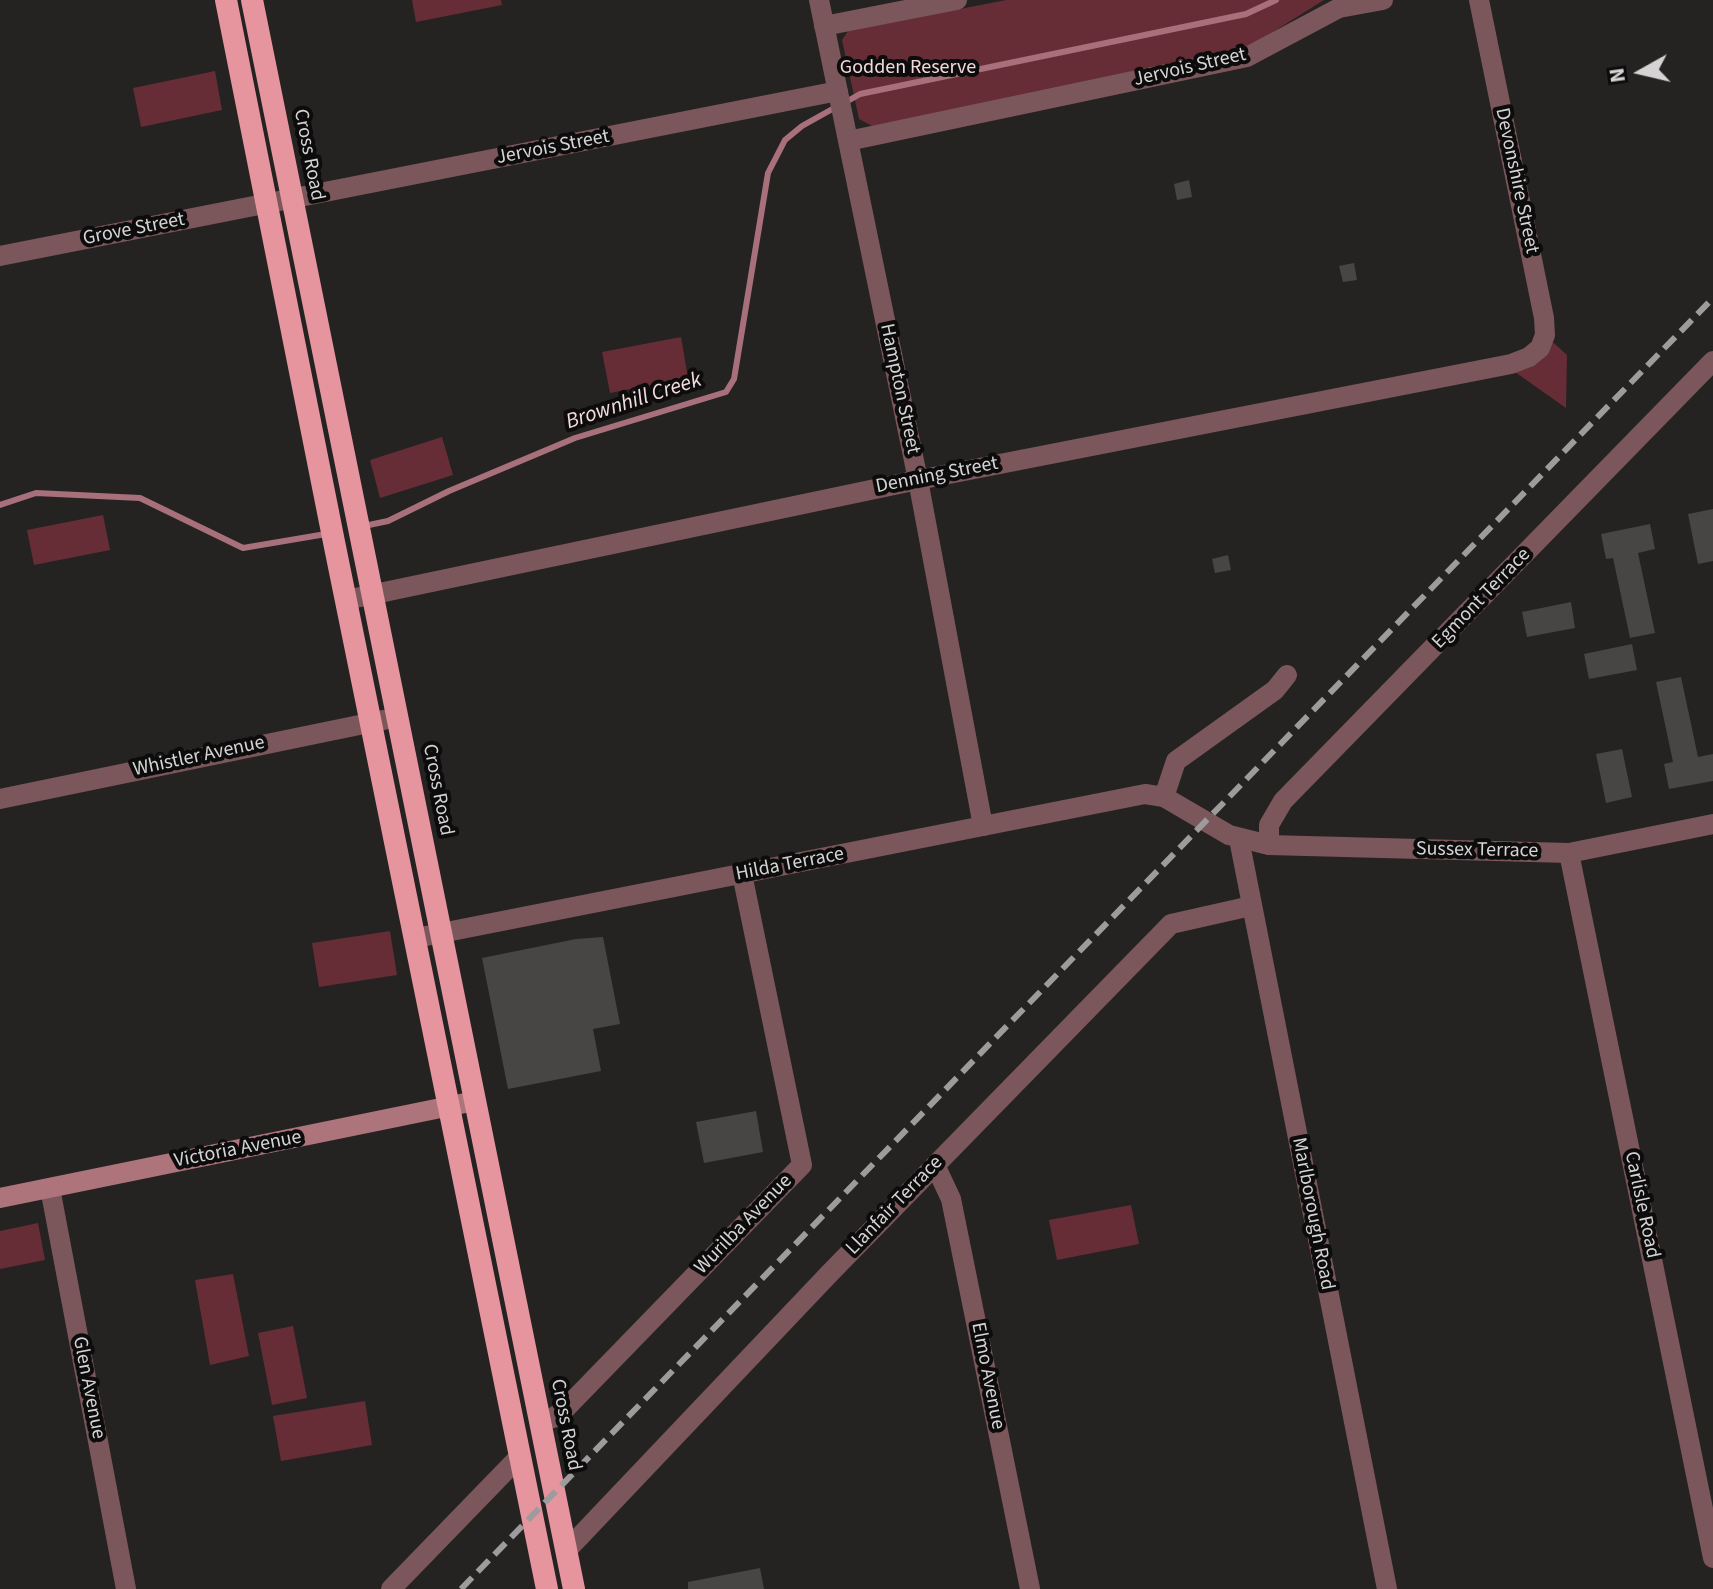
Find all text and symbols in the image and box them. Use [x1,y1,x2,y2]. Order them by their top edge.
north arrow [1601,32,1681,112]
street label: Jervois Street [1132,43,1248,93]
park label: Godden Reserve [840,57,976,81]
text: N [1600,66,1634,85]
street label: Devonshire Street [1489,106,1543,256]
street label: Cross Road [287,107,329,203]
street label: Jervois Street [495,125,611,171]
street label: Grove Street [81,208,187,252]
street label: Hampton Street [873,322,925,456]
water label: Brownhill Creek [563,368,705,436]
street label: Denning Street [874,452,1000,500]
street label: Egmont Terrace [1428,543,1536,655]
street label: Whistler Avenue [131,731,267,783]
street label: Cross Road [416,742,458,838]
street label: Sussex Terrace [1416,838,1538,864]
street label: Hilda Terrace [734,843,846,887]
street label: Victoria Avenue [172,1126,304,1174]
street label: Marlborough Road [1285,1136,1339,1292]
street label: Carlisle Road [1618,1149,1664,1261]
street label: Llanfair Terrace [842,1151,948,1261]
street label: Wurilba Avenue [690,1170,798,1280]
street label: Elmo Avenue [965,1320,1009,1432]
street label: Glen Avenue [66,1335,110,1441]
street label: Cross Road [544,1377,586,1473]

